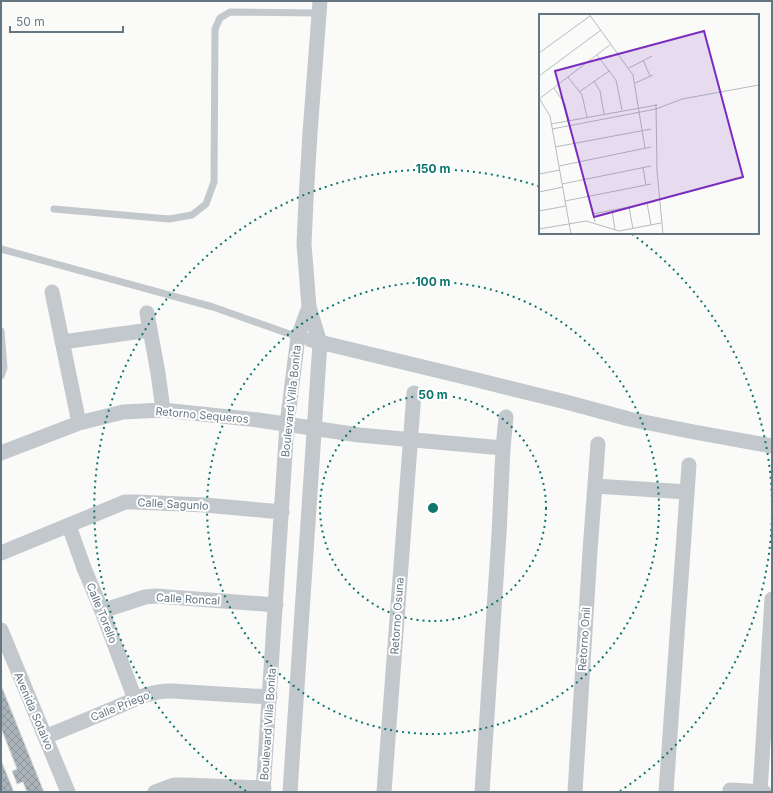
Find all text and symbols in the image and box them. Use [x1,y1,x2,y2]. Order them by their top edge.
scale bar [10,8,123,34]
text: 50 m [16,14,45,29]
inset map [539,14,759,234]
text: 150 m [416,161,450,176]
text: 100 m [415,274,451,289]
street label: Boulevard Villa Bonita [278,344,304,458]
text: 50 m [418,387,448,402]
street label: Retorno Sequeros [155,404,249,426]
street label: Calle Sagunlo [137,495,209,513]
centre of rings [426,501,440,515]
street label: Retorno Osuna [387,577,407,655]
street label: Calle Torello [83,581,121,646]
street label: Calle Roncal [156,590,220,608]
street label: Retorno Onil [575,607,593,671]
street label: Boulevard Villa Bonita [257,667,279,781]
street label: Avenida Sotalvo [11,670,57,752]
street label: Calle Priego [88,688,152,724]

